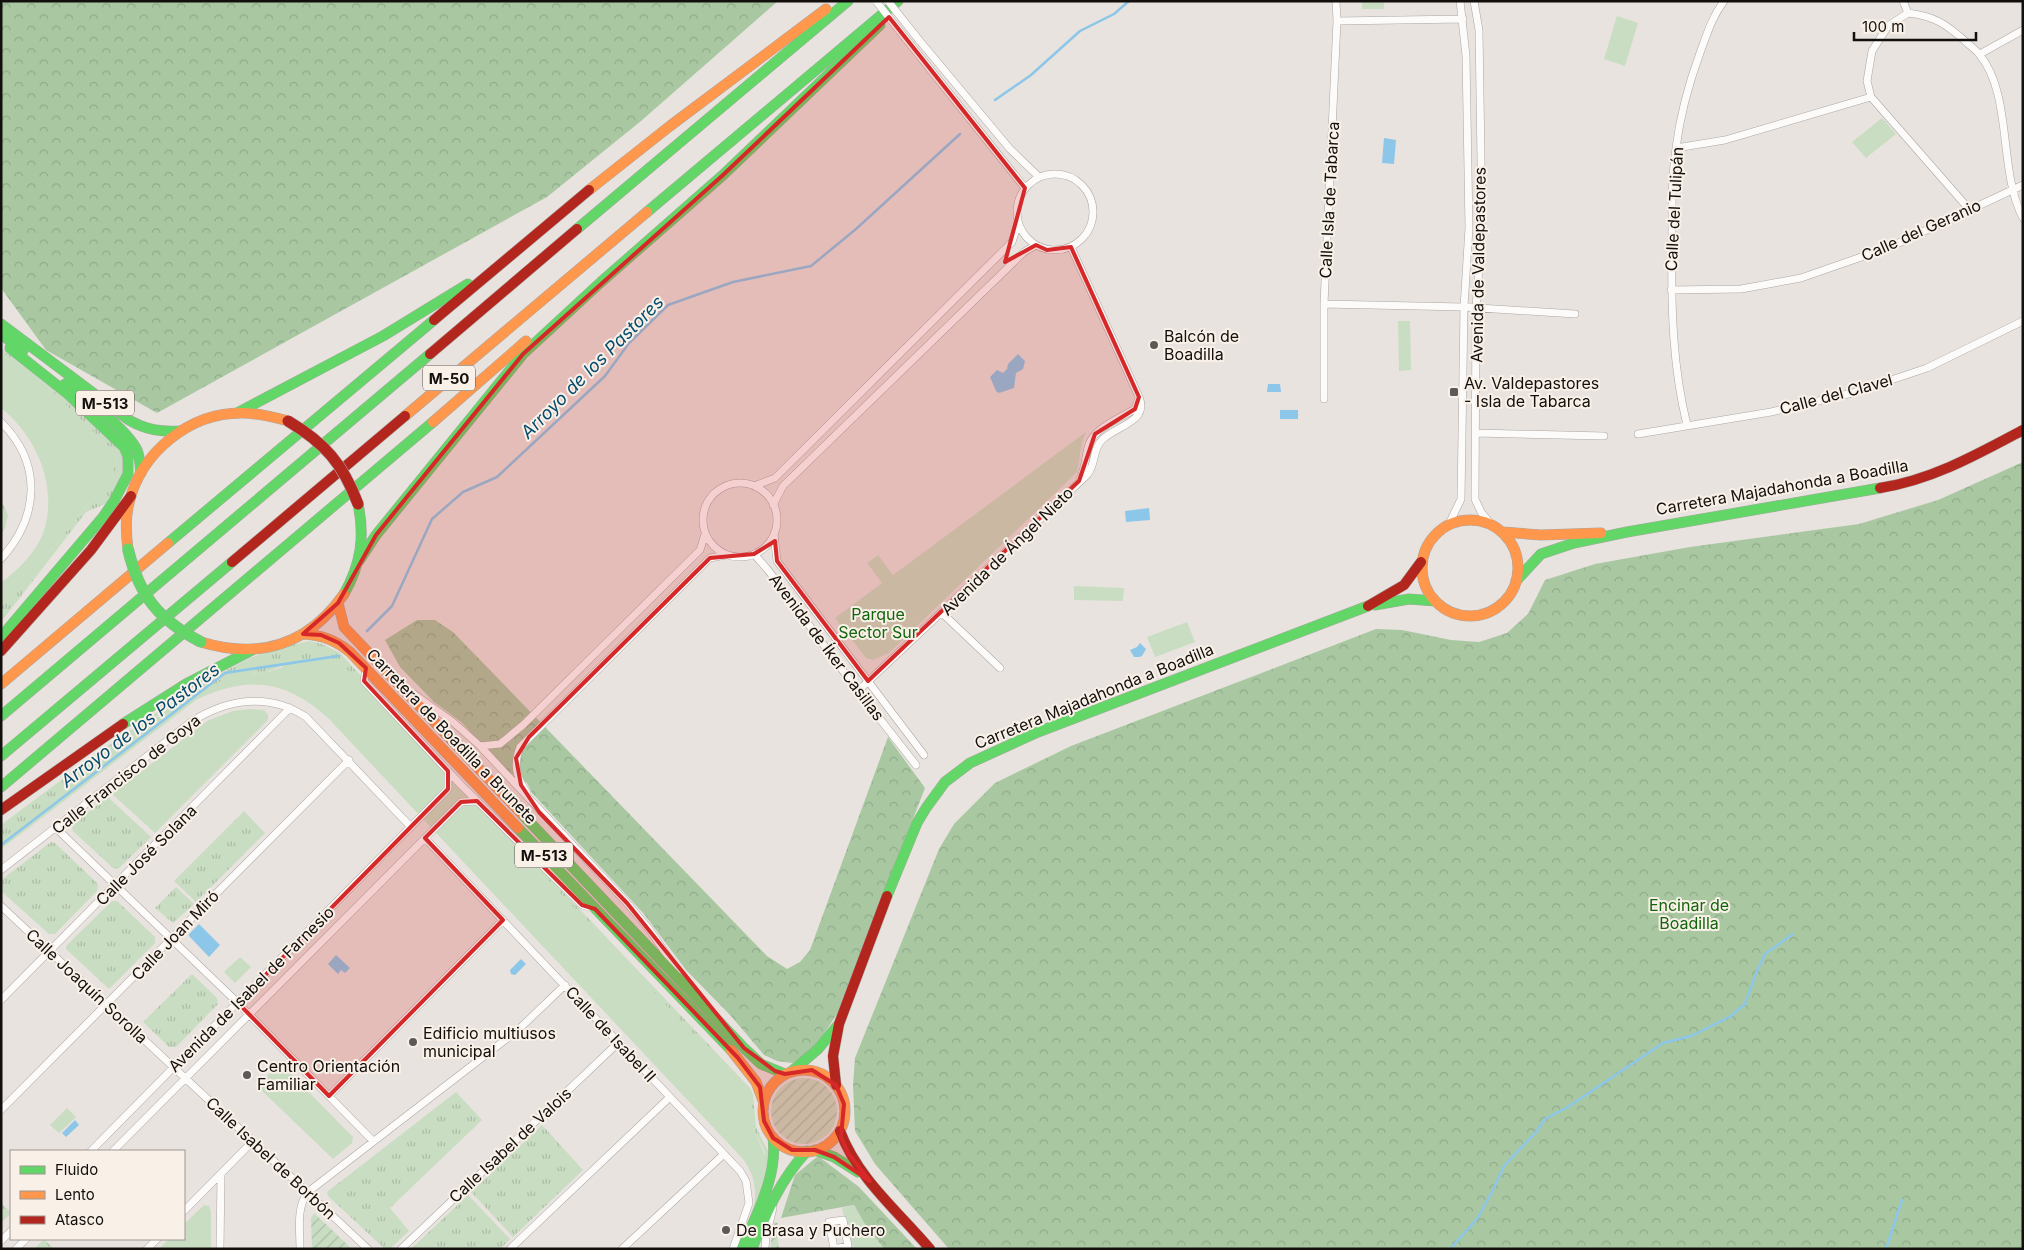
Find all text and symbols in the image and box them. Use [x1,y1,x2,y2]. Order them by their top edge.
scale bar [1854,10,1976,42]
text: 100 m [1862,17,1904,36]
street label: Calle Isla de Tabarca [1315,121,1343,279]
street label: Calle del Tulipán [1661,146,1687,272]
street label: Avenida de Valdepastores [1466,167,1490,363]
street label: Calle del Geranio [1858,195,1984,265]
water label: Arroyo de los Pastores [516,291,668,443]
place label: Balcón de Boadilla [1164,326,1239,364]
marker: Balcón de Boadilla [1148,339,1160,351]
road number: M-50 [423,366,475,390]
street label: Calle del Clavel [1777,369,1895,419]
place label: Av. Valdepastores - Isla de Tabarca [1464,373,1599,411]
marker: Av. Valdepastores - Isla de Tabarca [1448,386,1460,398]
road number: M-513 [76,390,134,416]
street label: Carretera Majadahonda a Boadilla [1654,455,1910,519]
street label: Avenida de Ángel Nieto [937,483,1077,619]
street label: Avenida de Íker Casillas [765,570,889,724]
park label: Parque Sector Sur [838,604,918,642]
street label: Carretera Majadahonda a Boadilla [972,639,1216,753]
street label: Carretera de Boadilla a Brunete [363,644,541,828]
water label: Arroyo de los Pastores [56,659,223,792]
street label: Calle Francisco de Goya [48,710,204,838]
street label: Calle José Solana [91,800,201,910]
road number: M-513 [515,842,573,868]
street label: Calle Joan Miró [127,886,223,984]
park label: Encinar de Boadilla [1649,895,1729,933]
street label: Avenida de Isabel de Farnesio [164,902,338,1076]
street label: Calle Joaquín Sorolla [22,924,152,1048]
street label: Calle de Isabel II [562,982,660,1086]
place label: Edificio multiusos municipal [423,1023,556,1061]
marker: Edificio multiusos municipal [407,1036,419,1048]
place label: Centro Orientación Familiar [257,1056,400,1094]
marker: Centro Orientación Familiar [241,1069,253,1081]
street label: Calle Isabel de Valois [445,1083,575,1207]
street label: Calle Isabel de Borbón [202,1093,340,1223]
legend [10,1150,185,1240]
text: Fluido [55,1160,98,1179]
text: Lento [55,1185,95,1204]
text: Atasco [55,1210,104,1229]
place label: De Brasa y Puchero [736,1220,885,1240]
marker: De Brasa y Puchero [720,1224,732,1236]

